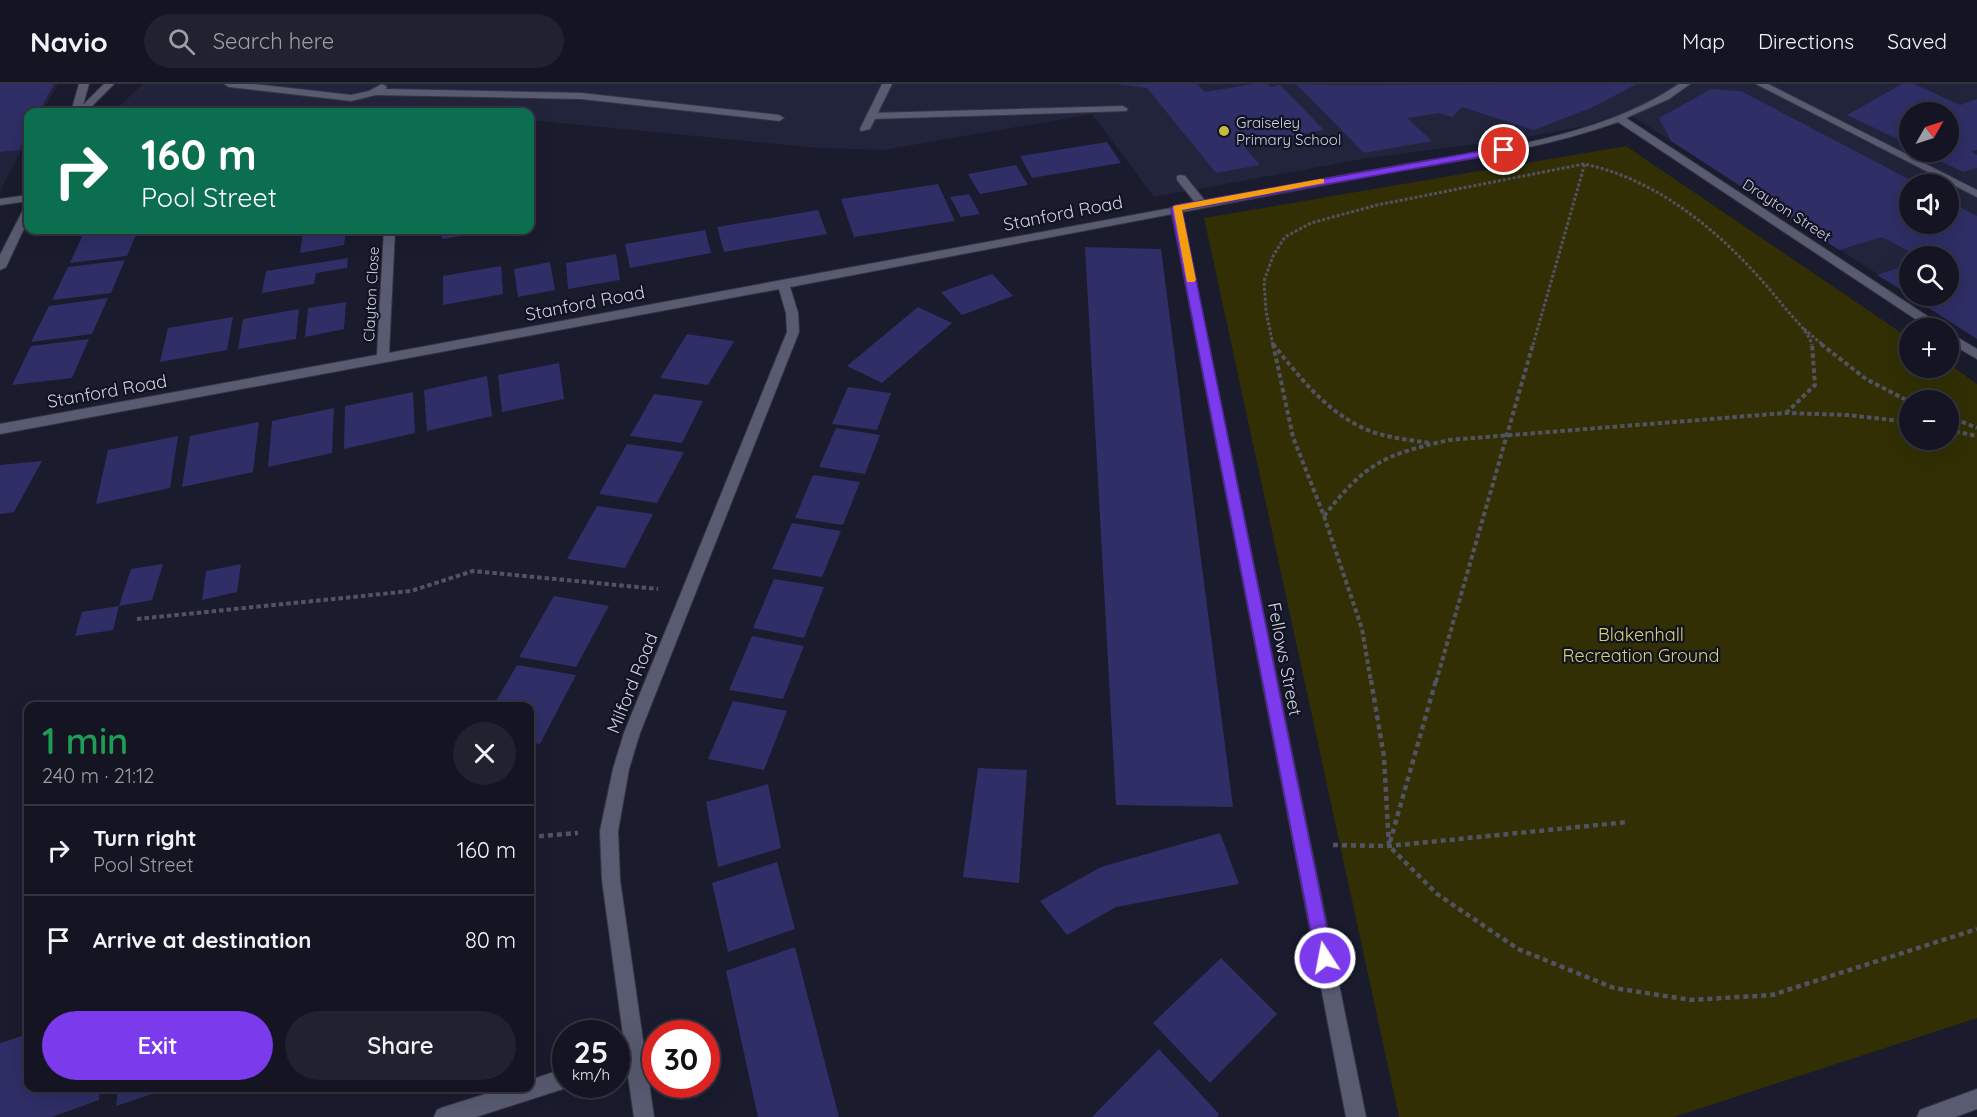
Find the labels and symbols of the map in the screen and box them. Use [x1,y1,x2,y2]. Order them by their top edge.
north arrow [1899,102,1959,162]
place label: Graiseley Primary School [1236,113,1341,149]
marker: Graiseley Primary School [1217,124,1231,138]
pin [1478,124,1529,175]
street label: Drayton Street [1739,174,1835,246]
street label: Stanford Road [1001,190,1125,236]
street label: Clayton Close [359,246,383,342]
street label: Stanford Road [523,280,647,326]
street label: Stanford Road [45,369,169,413]
street label: Fellows Street [1263,600,1307,718]
park label: Blakenhall Recreation Ground [1563,623,1719,667]
street label: Milford Road [601,629,663,737]
position arrow [1293,926,1357,990]
speed limit sign: 30 [642,1020,720,1098]

